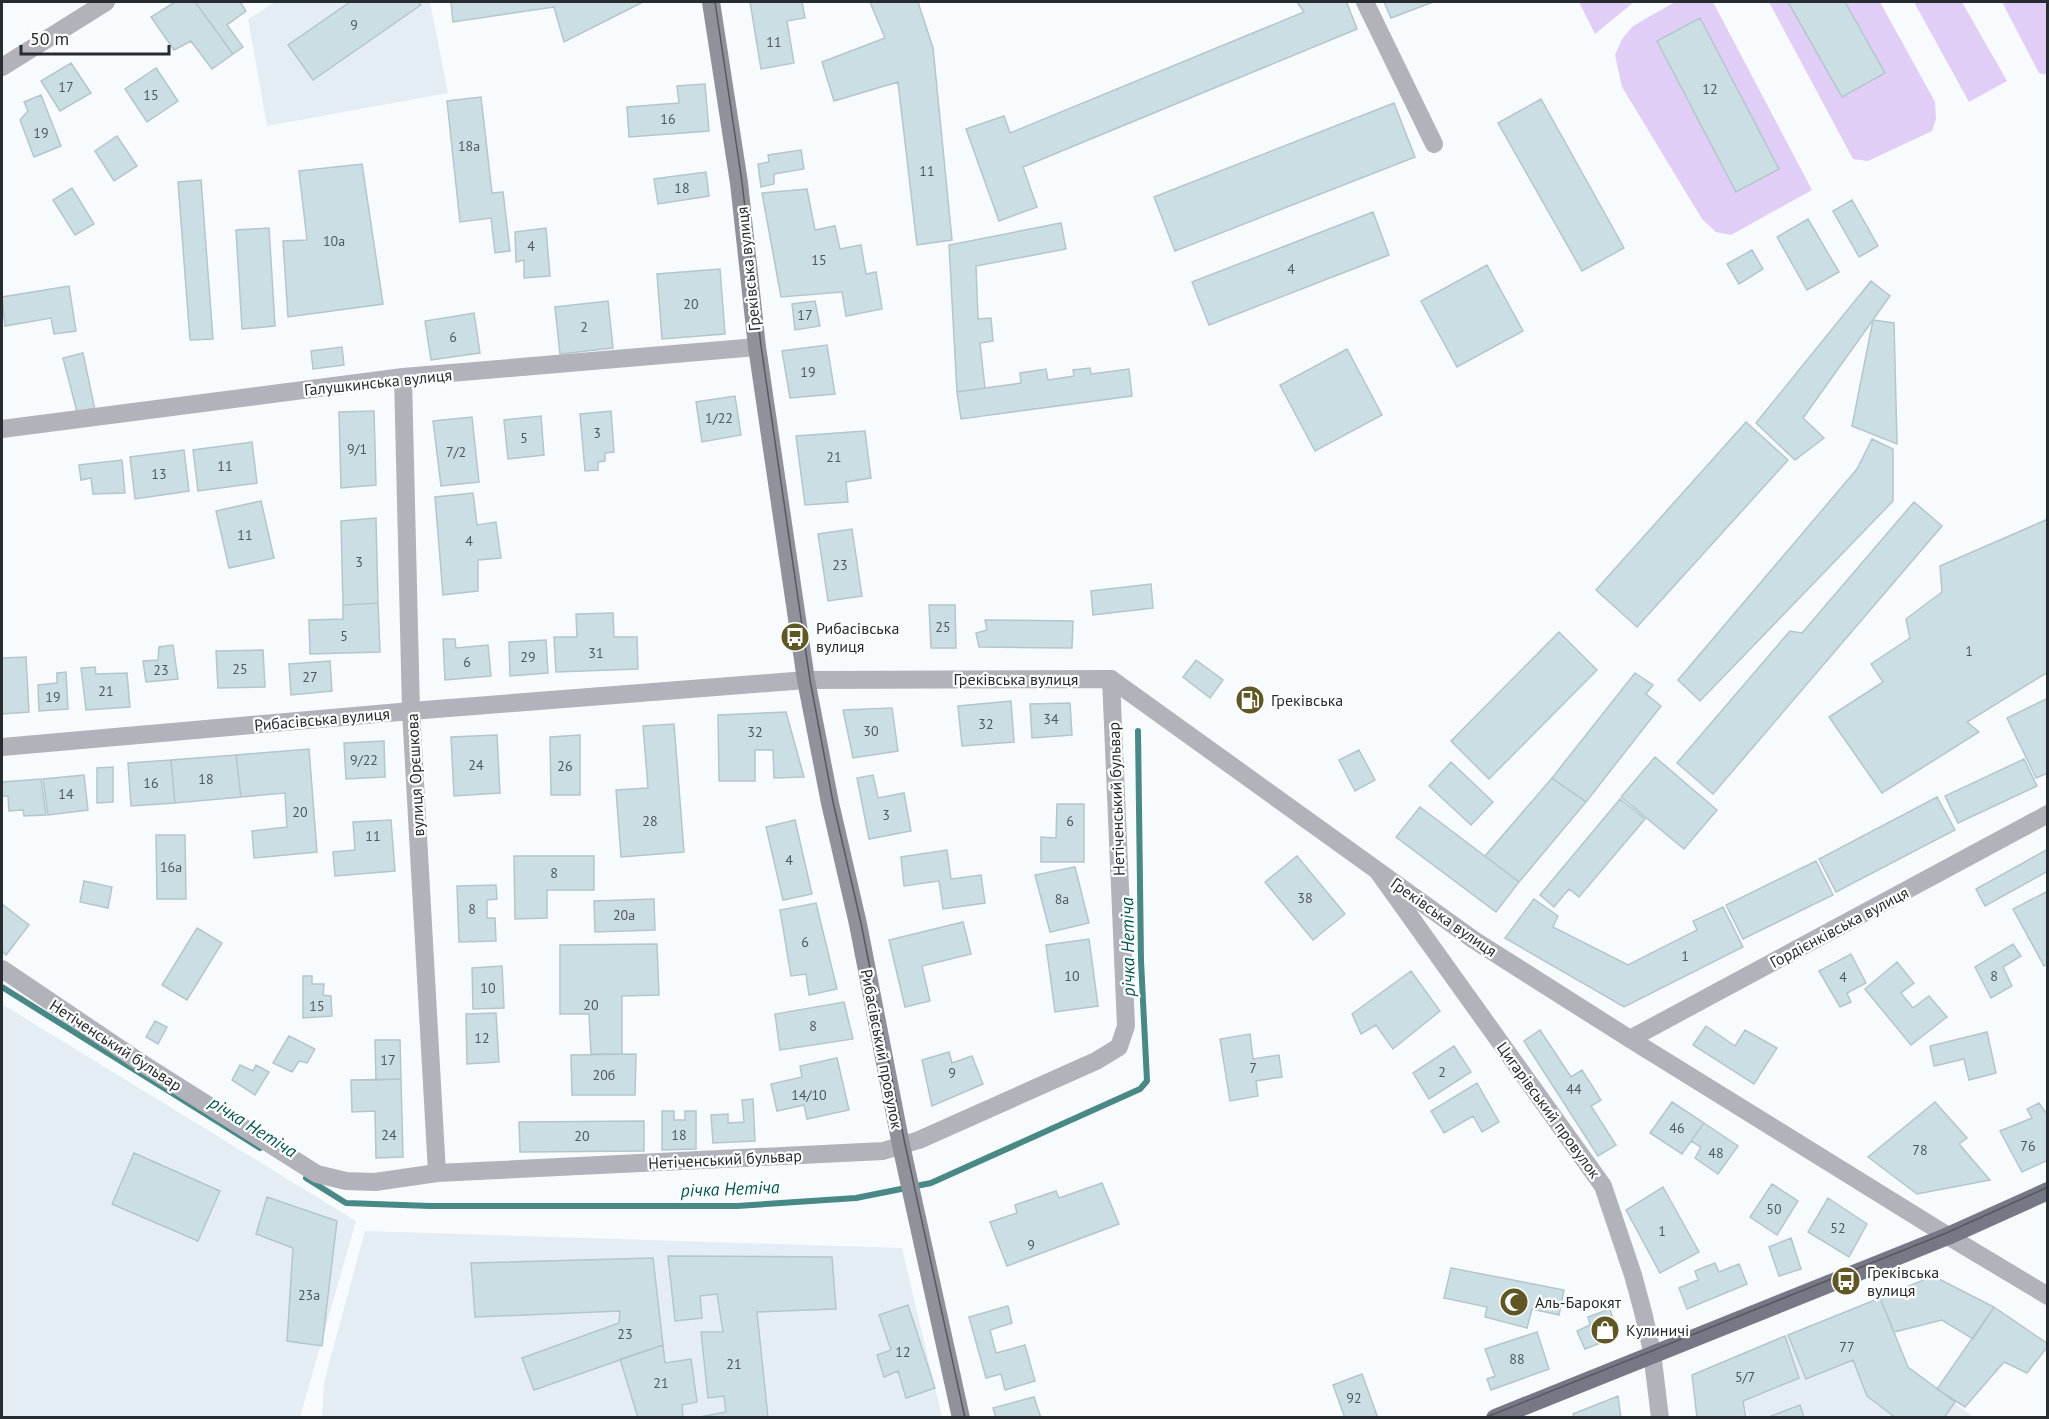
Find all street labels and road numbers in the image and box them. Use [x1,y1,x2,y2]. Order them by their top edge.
street label: Греківська вулиця [732,206,764,332]
street label: Галушкинська вулиця [303,364,453,400]
street label: Греківська вулиця [954,669,1078,689]
street label: Рибасівська вулиця [253,703,391,735]
street label: вулиця Орєшкова [402,713,428,837]
street label: Нетіченський бульвар [1103,722,1129,876]
street label: Греківська вулиця [1387,873,1501,961]
street label: Гордієнківська вулиця [1766,882,1912,972]
street label: Рибасівський провулок [857,967,907,1131]
street label: Нетіченський бульвар [46,995,186,1095]
street label: Цигарівський провулок [1493,1038,1605,1182]
street label: Нетіченський бульвар [648,1145,802,1173]

